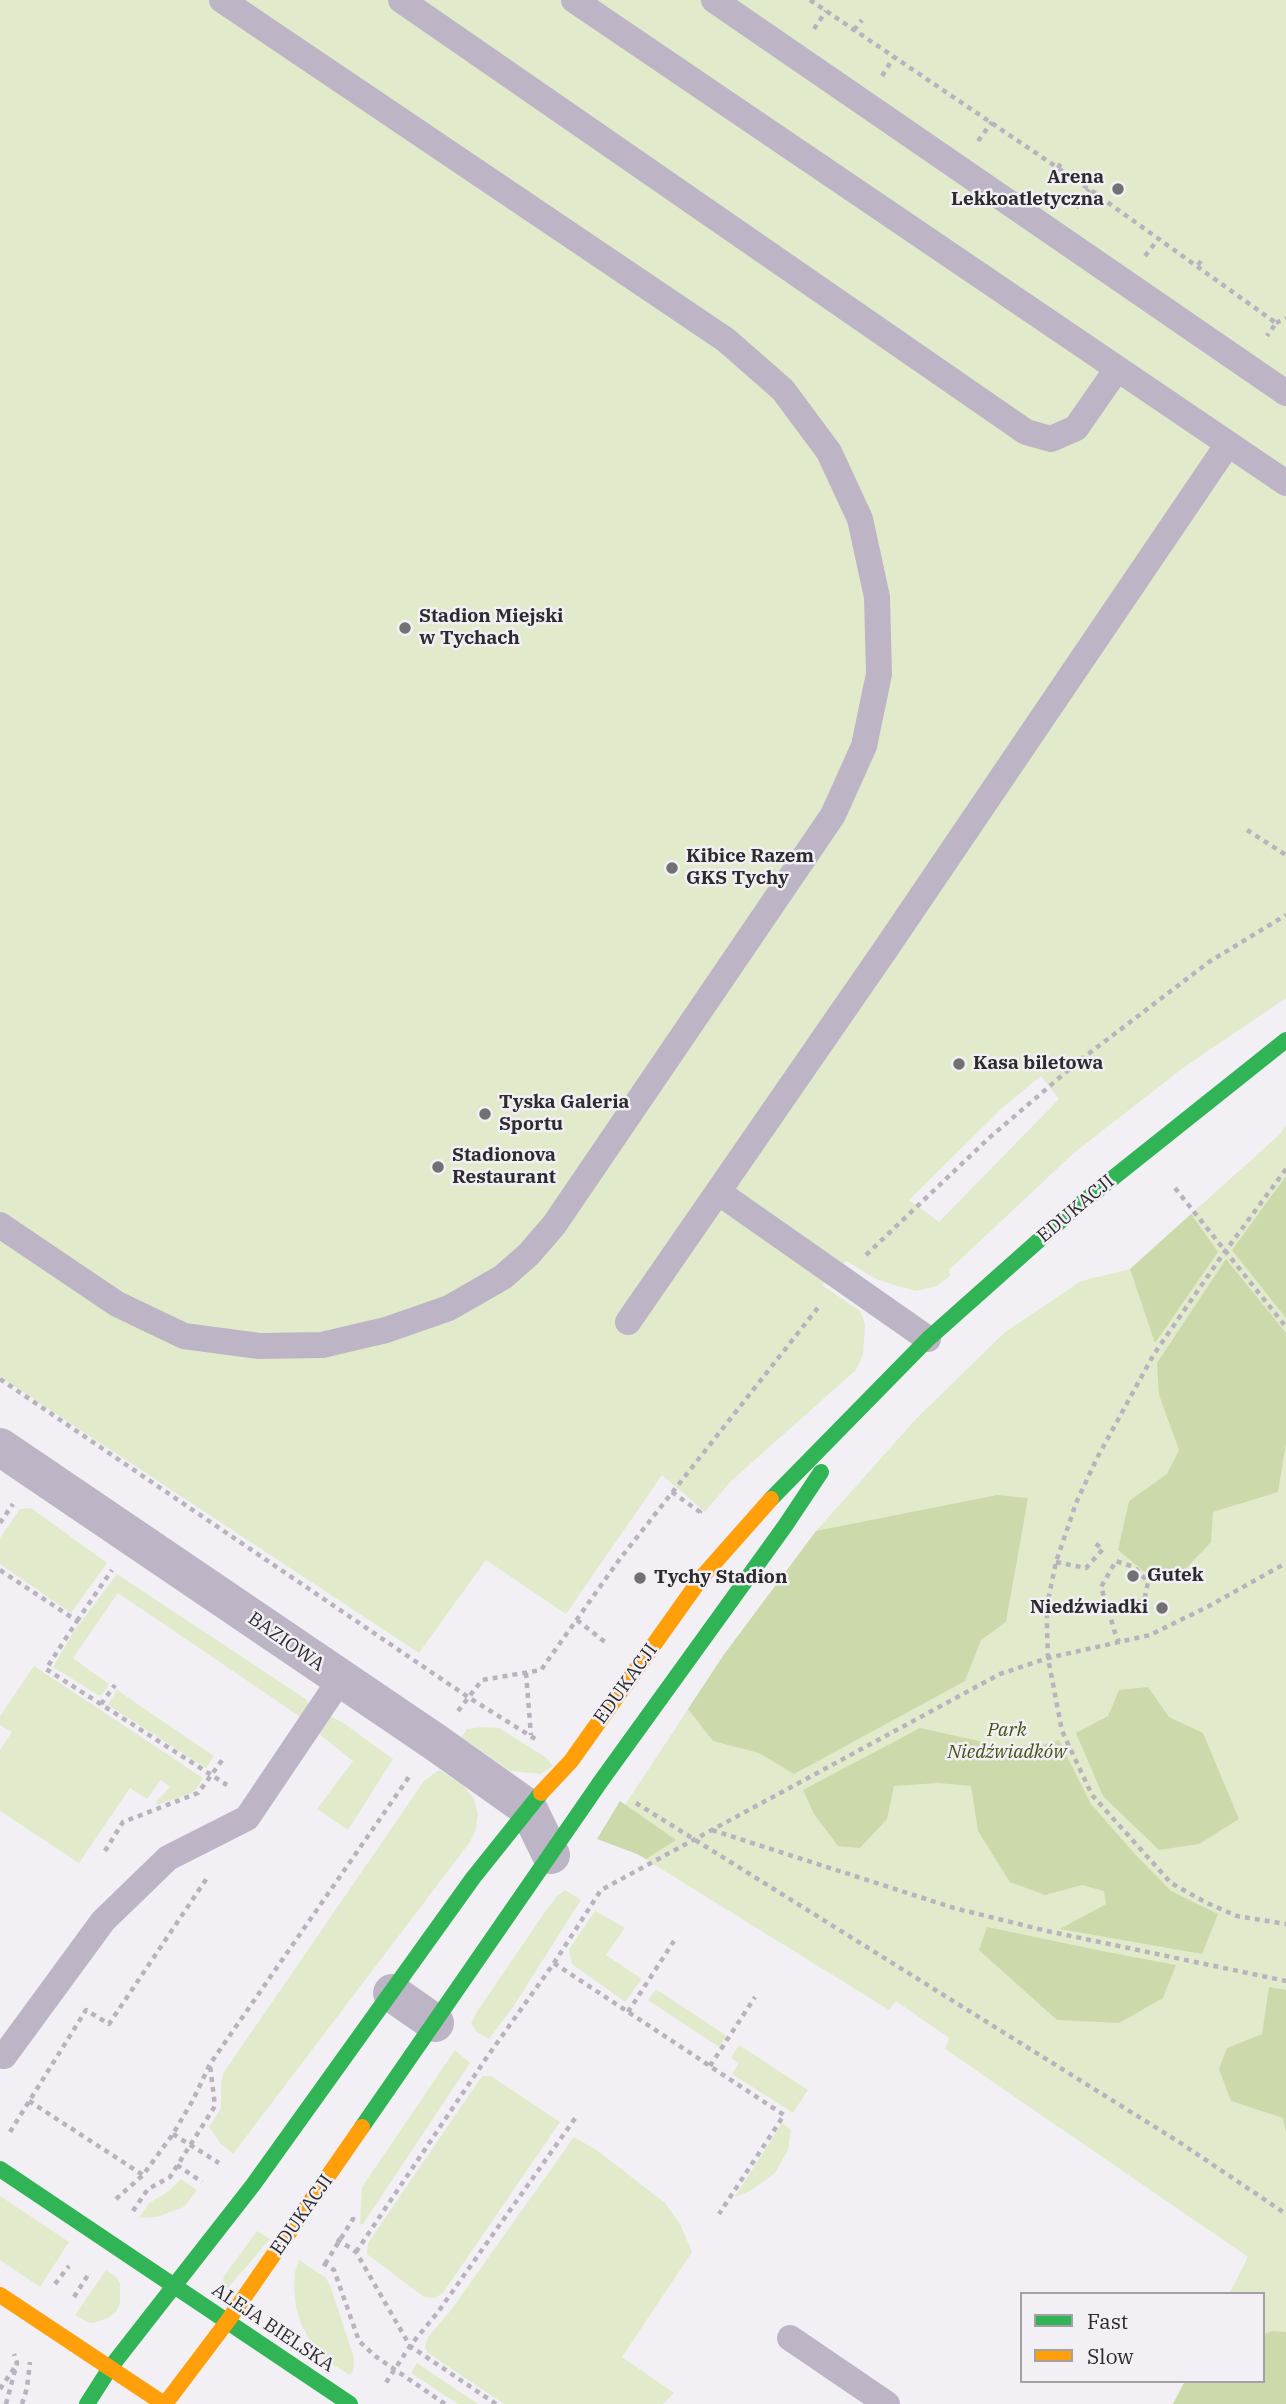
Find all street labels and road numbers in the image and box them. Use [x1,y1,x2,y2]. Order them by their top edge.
street label: EDUKACJI [1033,1170,1119,1248]
street label: BAZIOWA [243,1607,329,1677]
street label: EDUKACJI [589,1640,663,1728]
street label: EDUKACJI [266,2170,338,2260]
street label: ALEJA BIELSKA [208,2279,338,2377]

